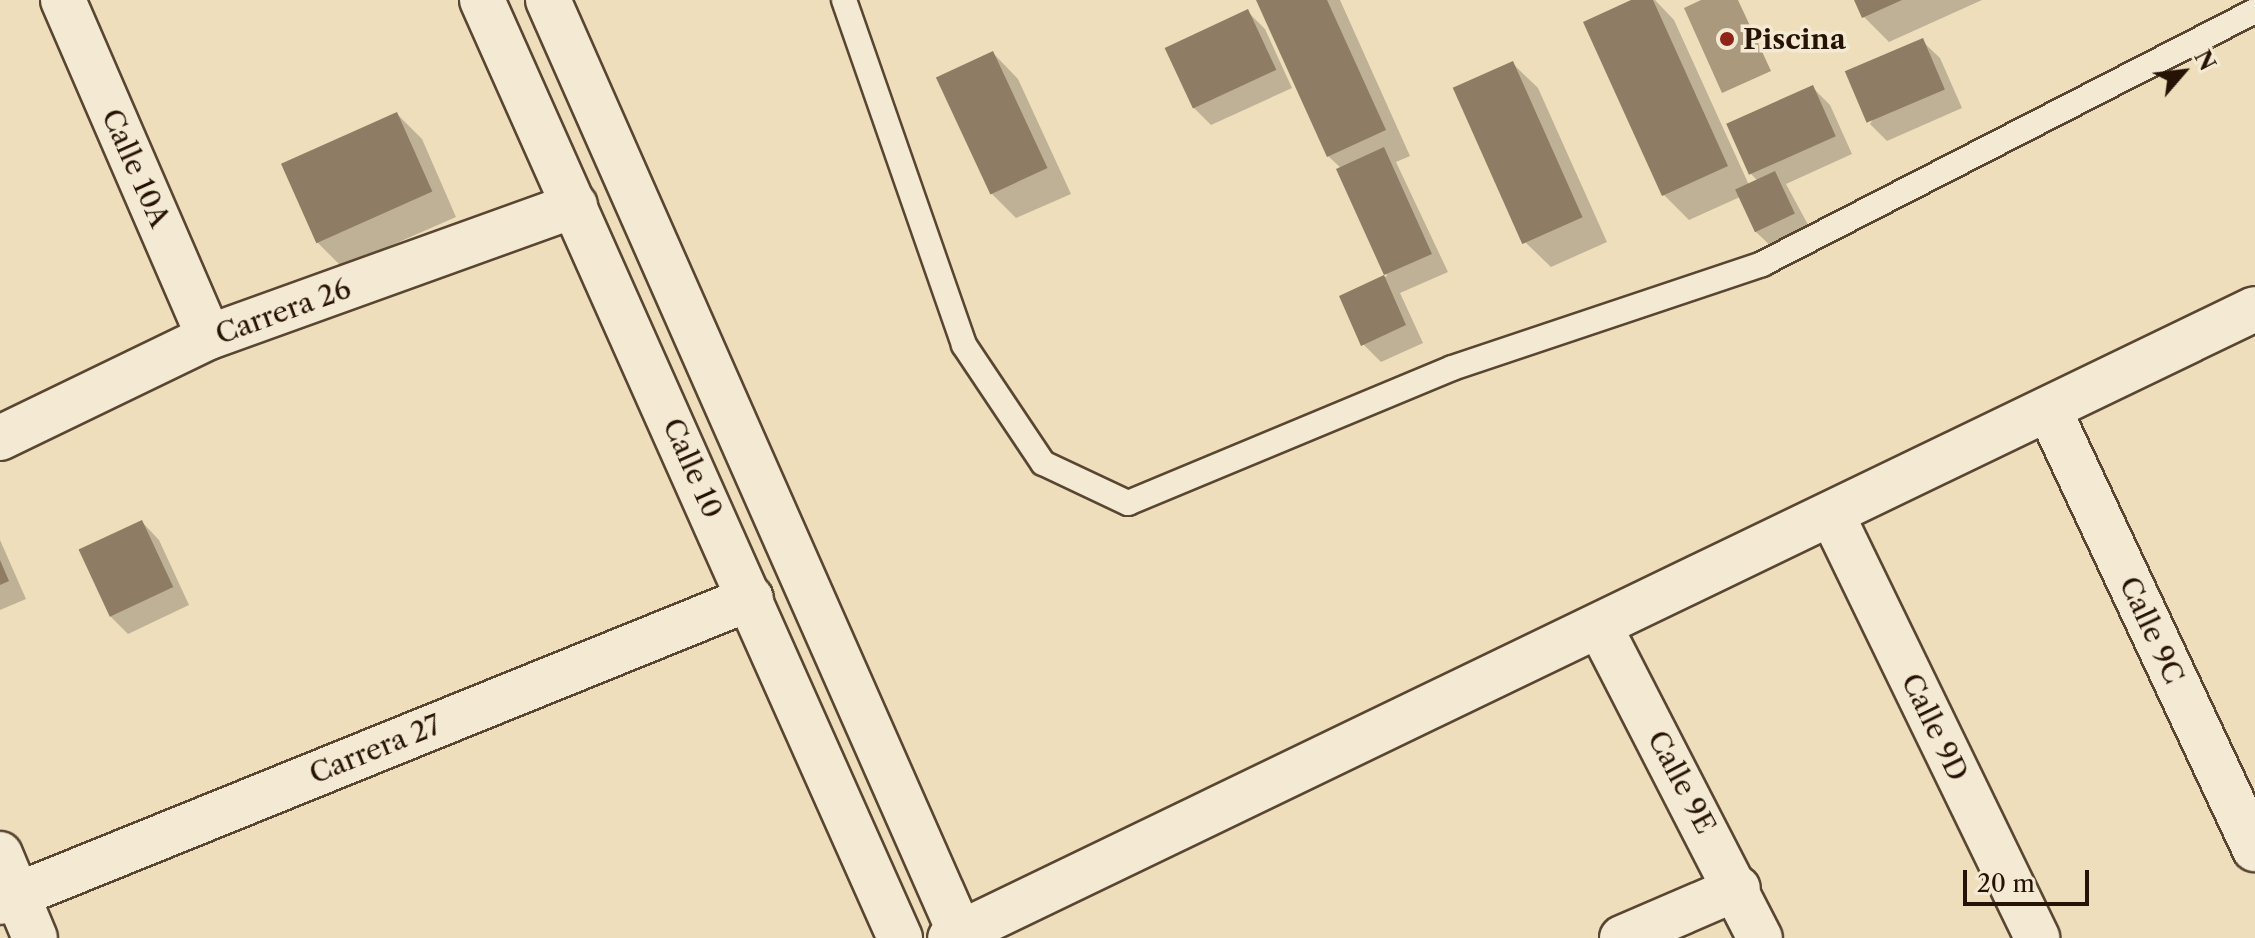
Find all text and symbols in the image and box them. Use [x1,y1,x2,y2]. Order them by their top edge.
place label: Piscina [1743,22,1846,56]
marker: Piscina [1718,30,1736,48]
north arrow [2143,32,2223,112]
text: N [2188,46,2221,75]
street label: Calle 10A [95,104,177,232]
street label: Carrera 26 [211,271,355,351]
street label: Calle 10 [656,413,730,523]
street label: Calle 9C [2113,571,2191,689]
street label: Calle 9D [1895,668,1975,786]
street label: Carrera 27 [304,707,446,791]
street label: Calle 9E [1641,725,1723,839]
scale bar [1967,854,2093,904]
text: 20 m [1977,869,2035,898]

